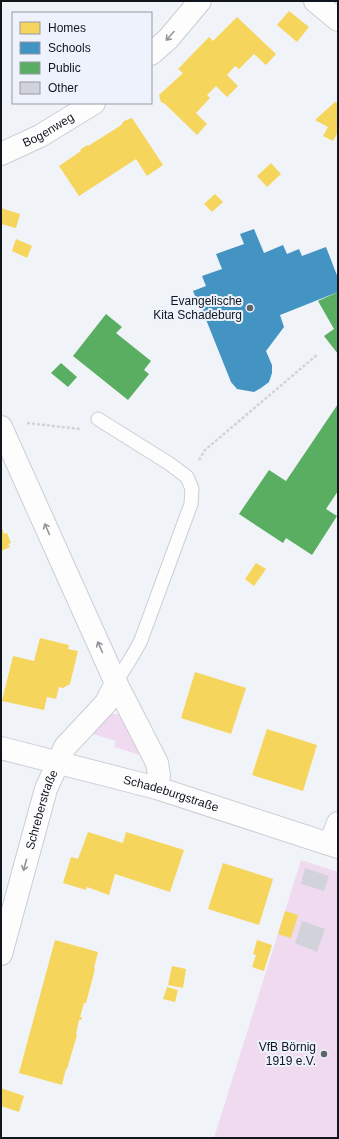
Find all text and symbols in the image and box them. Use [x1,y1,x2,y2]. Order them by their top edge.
legend [12,12,152,104]
text: Homes [48,21,86,35]
one-way arrow [165,31,175,41]
text: Schools [48,41,91,55]
text: Public [48,61,81,75]
text: Other [48,81,78,95]
street label: Bogenweg [20,110,76,150]
place label: Evangelische Kita Schadeburg [153,294,242,322]
marker: Evangelische Kita Schadeburg [245,303,255,313]
one-way arrow [43,523,50,535]
one-way arrow [96,642,103,654]
street label: Schreberstraße [23,767,61,851]
street label: Schadeburgstraße [122,773,221,815]
one-way arrow [21,858,29,871]
place label: VfB Börnig 1919 e.V. [259,1040,316,1068]
marker: VfB Börnig 1919 e.V. [319,1049,329,1059]

